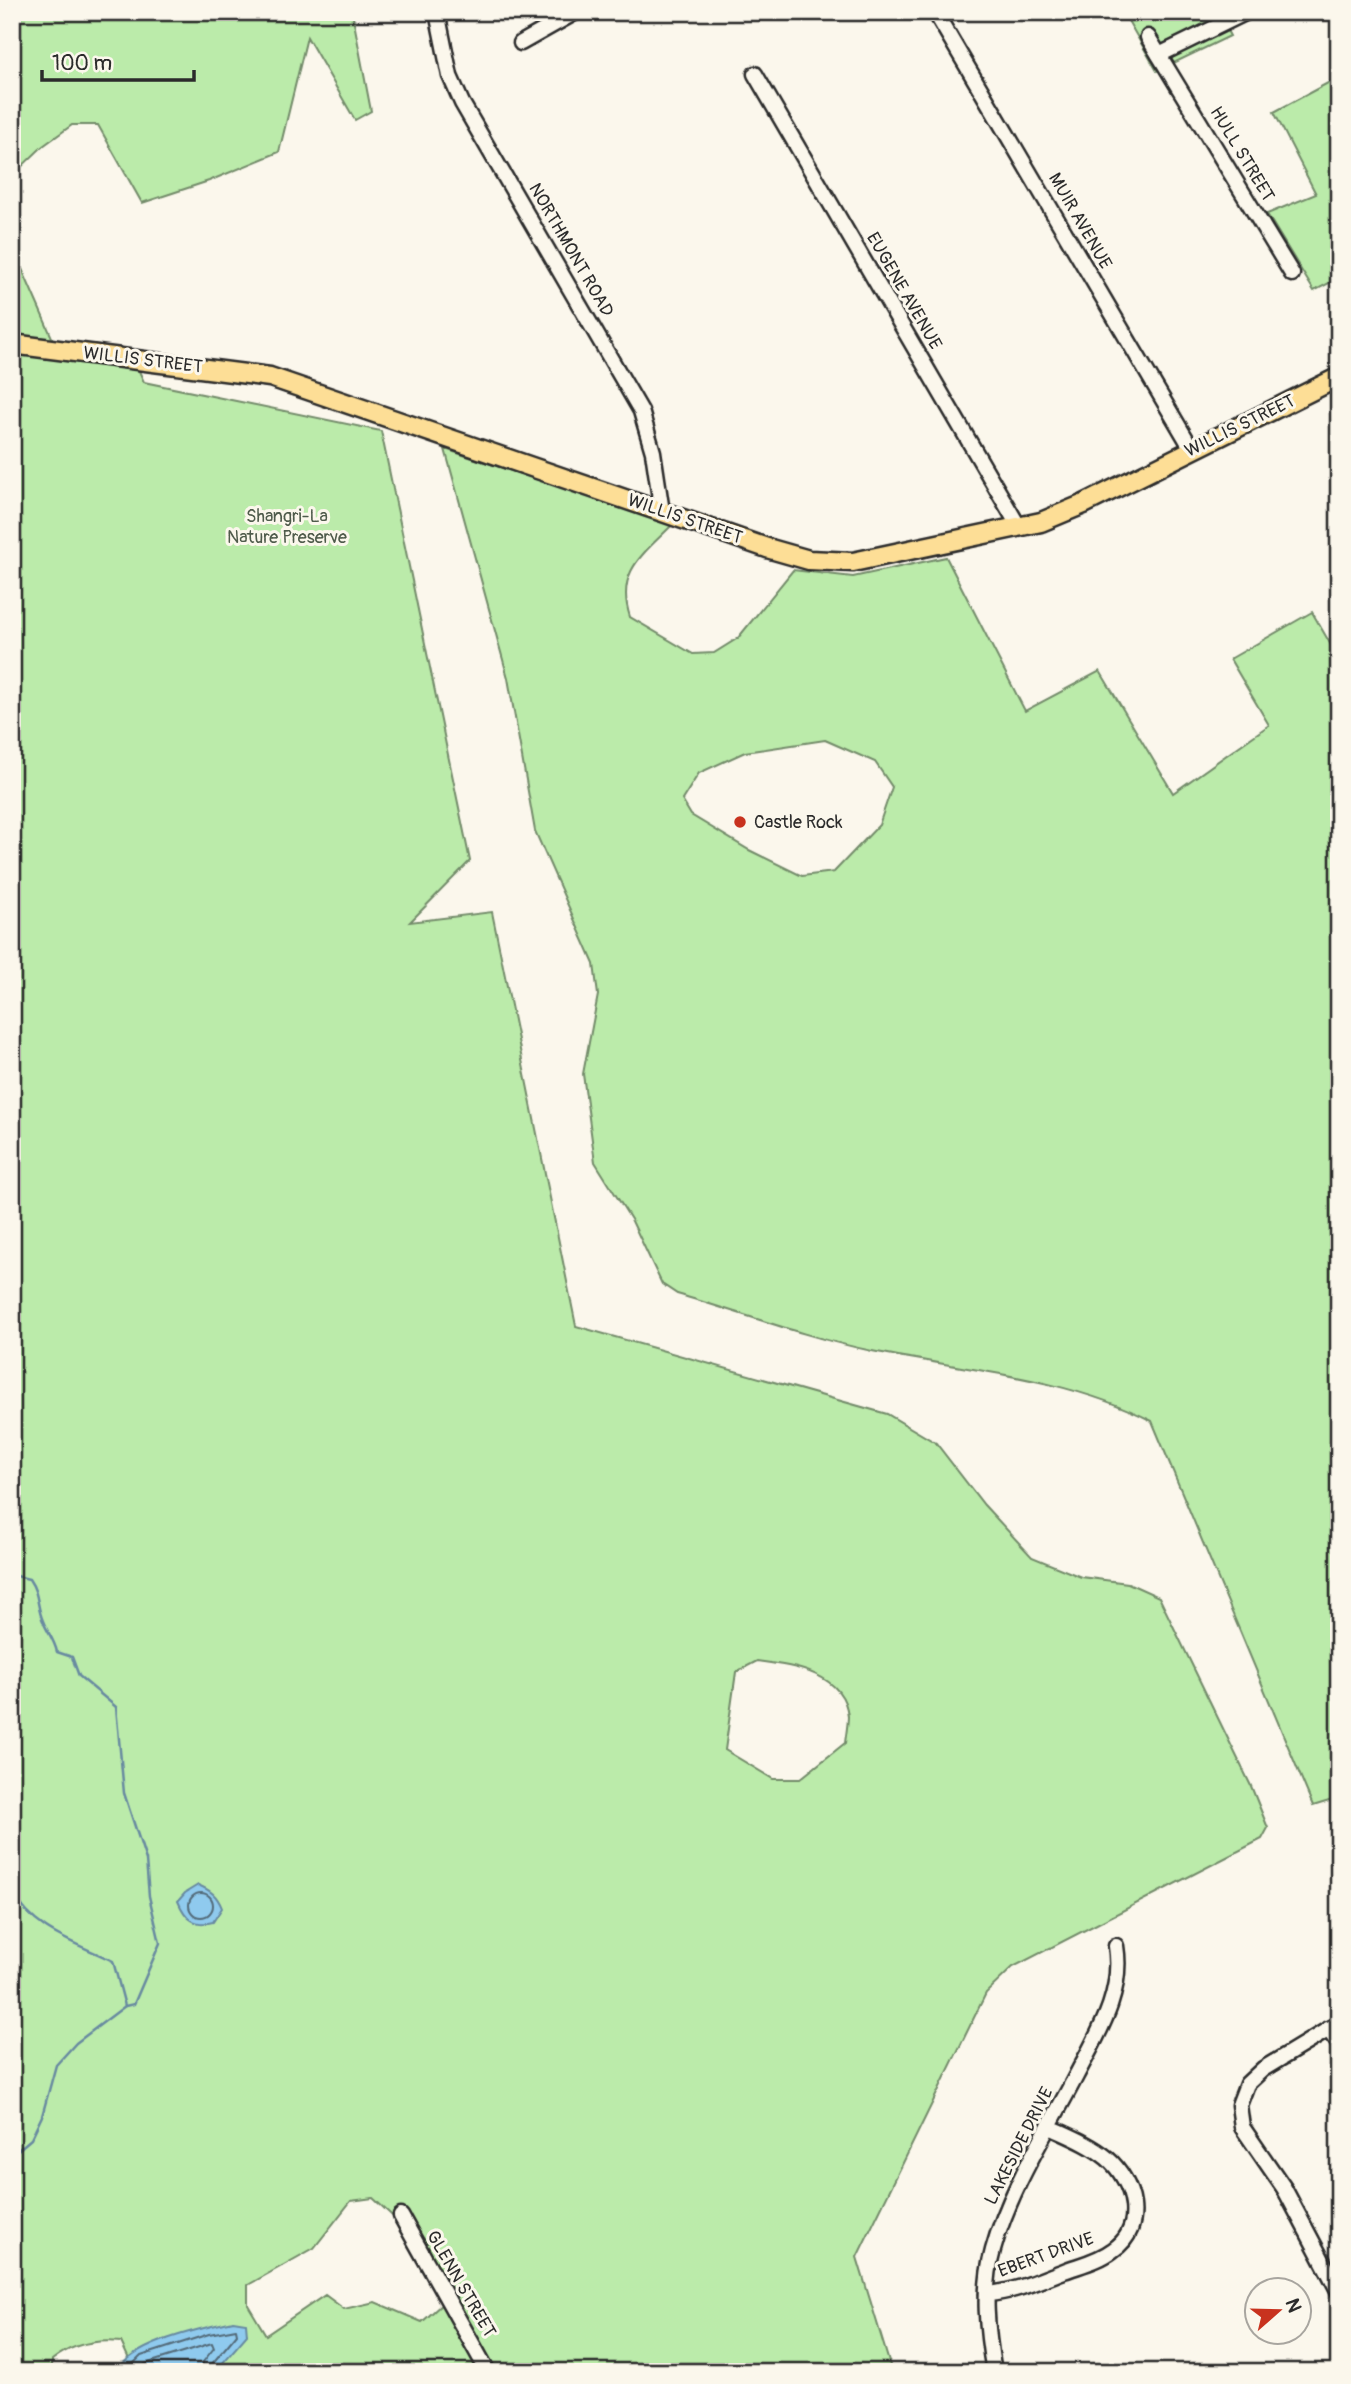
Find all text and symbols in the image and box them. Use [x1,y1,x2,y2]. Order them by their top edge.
scale bar [42,38,194,82]
text: 100 m [52,50,112,77]
street label: HULL STREET [1205,102,1279,206]
street label: MUIR AVENUE [1043,169,1117,273]
street label: NORTHMONT ROAD [523,179,619,321]
street label: EUGENE AVENUE [861,228,947,354]
street label: WILLIS STREET [82,341,204,379]
street label: WILLIS STREET [1181,389,1299,463]
street label: WILLIS STREET [625,489,745,549]
park label: Shangri-La Nature Preserve [227,505,347,549]
place label: Castle Rock [754,811,843,834]
marker: Castle Rock [732,814,748,830]
street label: LAKESIDE DRIVE [979,2083,1059,2209]
street label: GLENN STREET [421,2226,501,2342]
street label: EBERT DRIVE [995,2227,1097,2283]
north arrow [1242,2276,1312,2346]
text: N [1280,2295,1307,2316]

